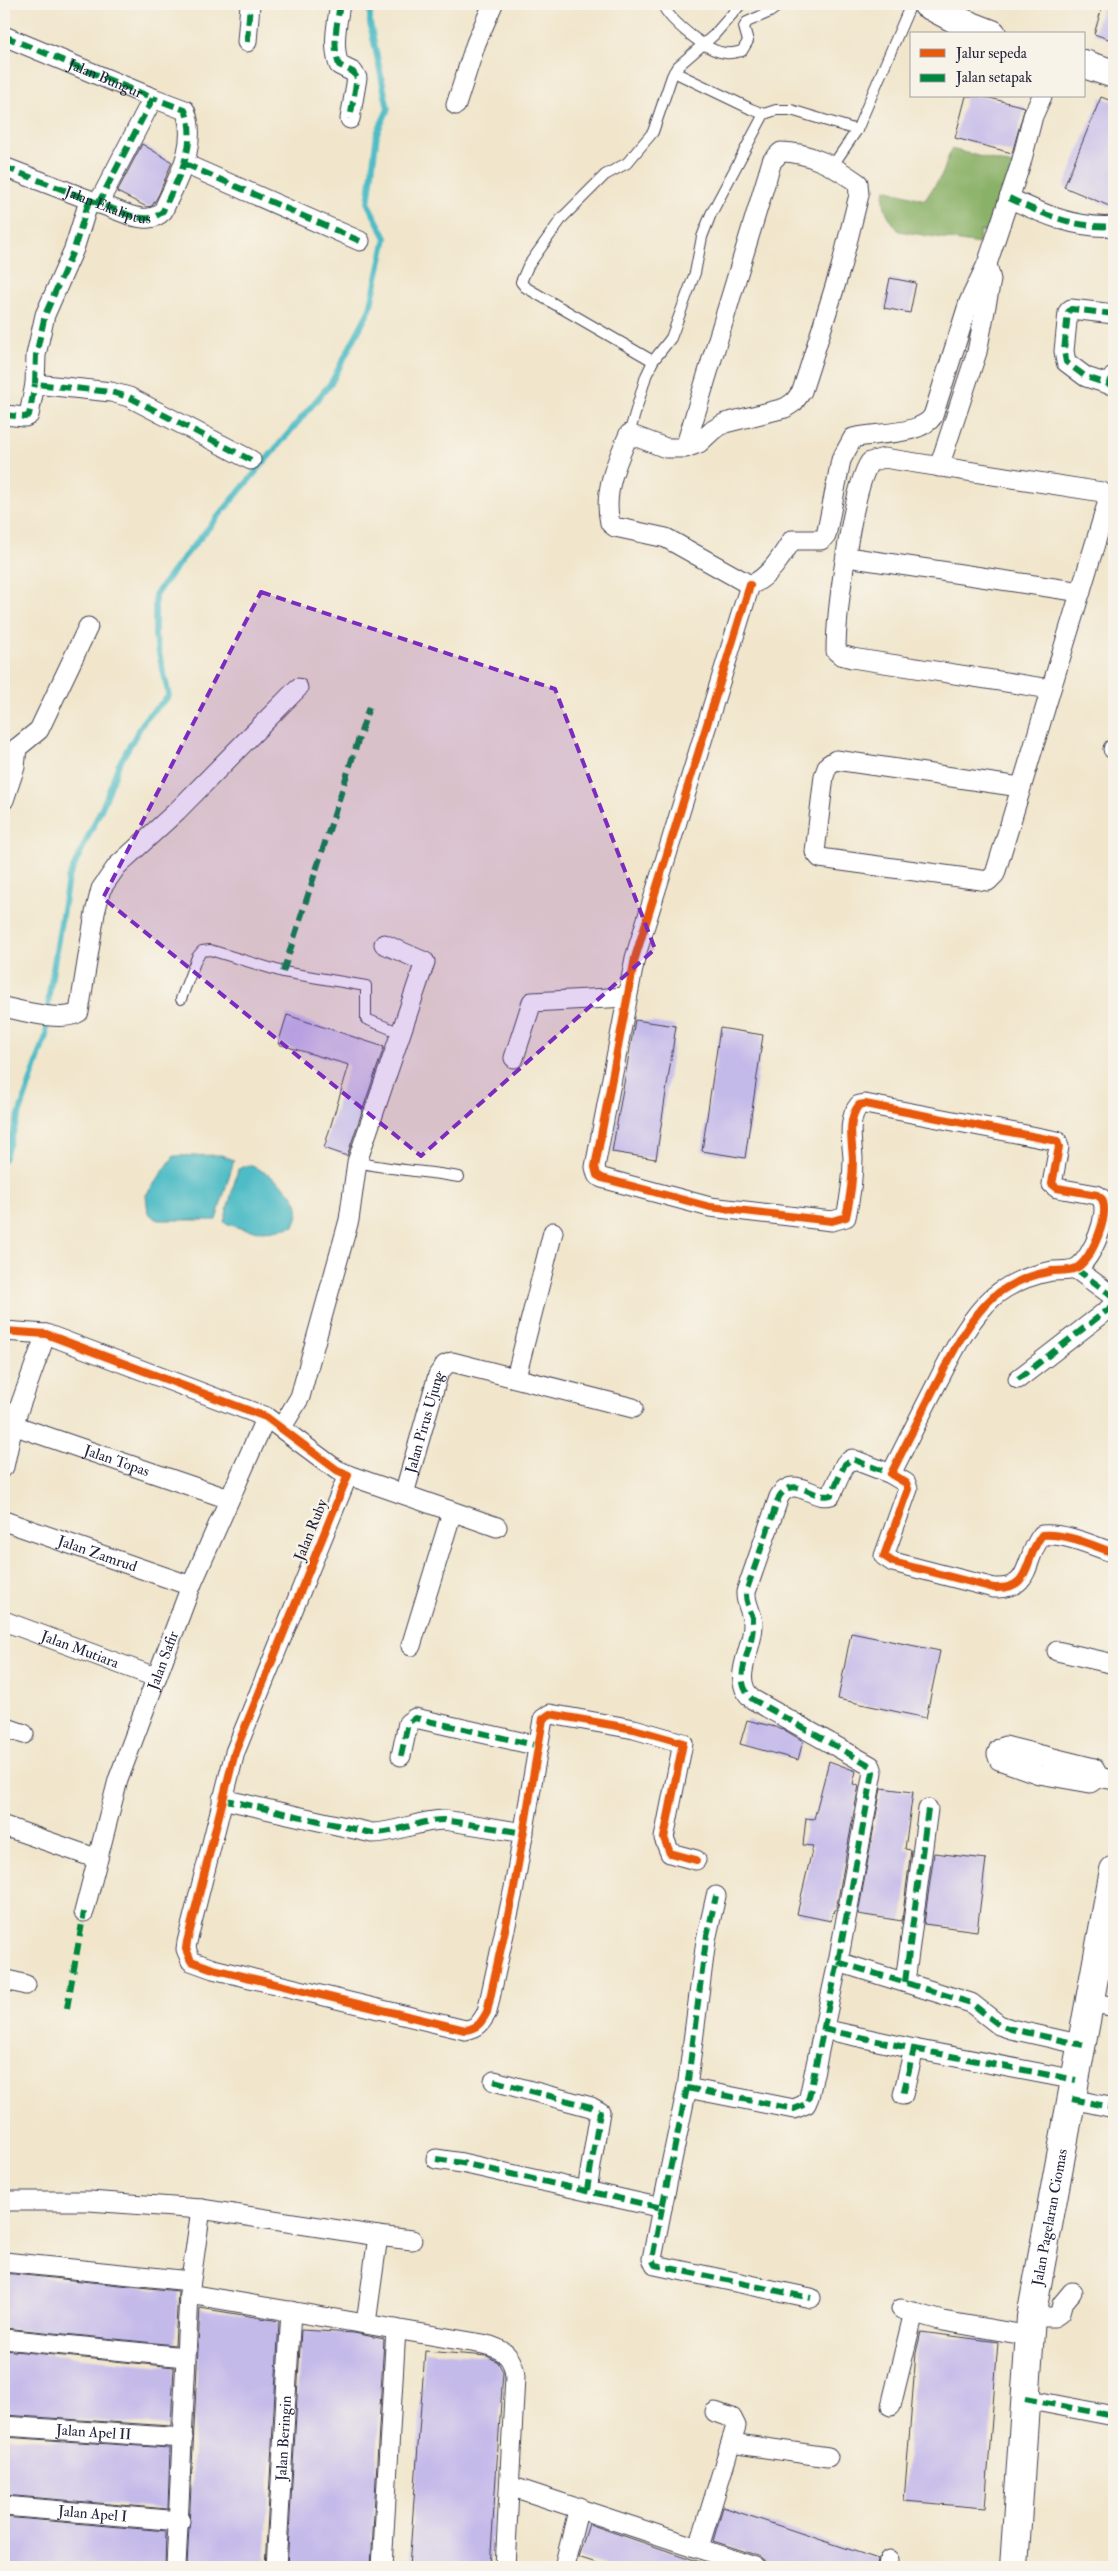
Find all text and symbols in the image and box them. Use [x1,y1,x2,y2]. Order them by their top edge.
legend [910,32,1086,98]
text: Jalur sepeda [955,44,1028,64]
street label: Jalan Bungur [64,54,146,102]
text: Jalan setapak [955,68,1032,88]
street label: Jalan Ekaliptus [61,181,152,228]
street label: Jalan Pirus Ujung [401,1366,449,1477]
street label: Jalan Topas [80,1440,152,1481]
street label: Jalan Ruby [290,1496,333,1565]
street label: Jalan Zamrud [54,1531,140,1576]
street label: Jalan Mutiara [37,1626,122,1673]
street label: Jalan Safir [143,1628,183,1694]
street label: Jalan Pagelaran Ciomas [1027,2147,1072,2288]
street label: Jalan Beringin [272,2395,296,2482]
street label: Jalan Apel II [54,2420,132,2444]
street label: Jalan Apel I [56,2501,128,2526]

